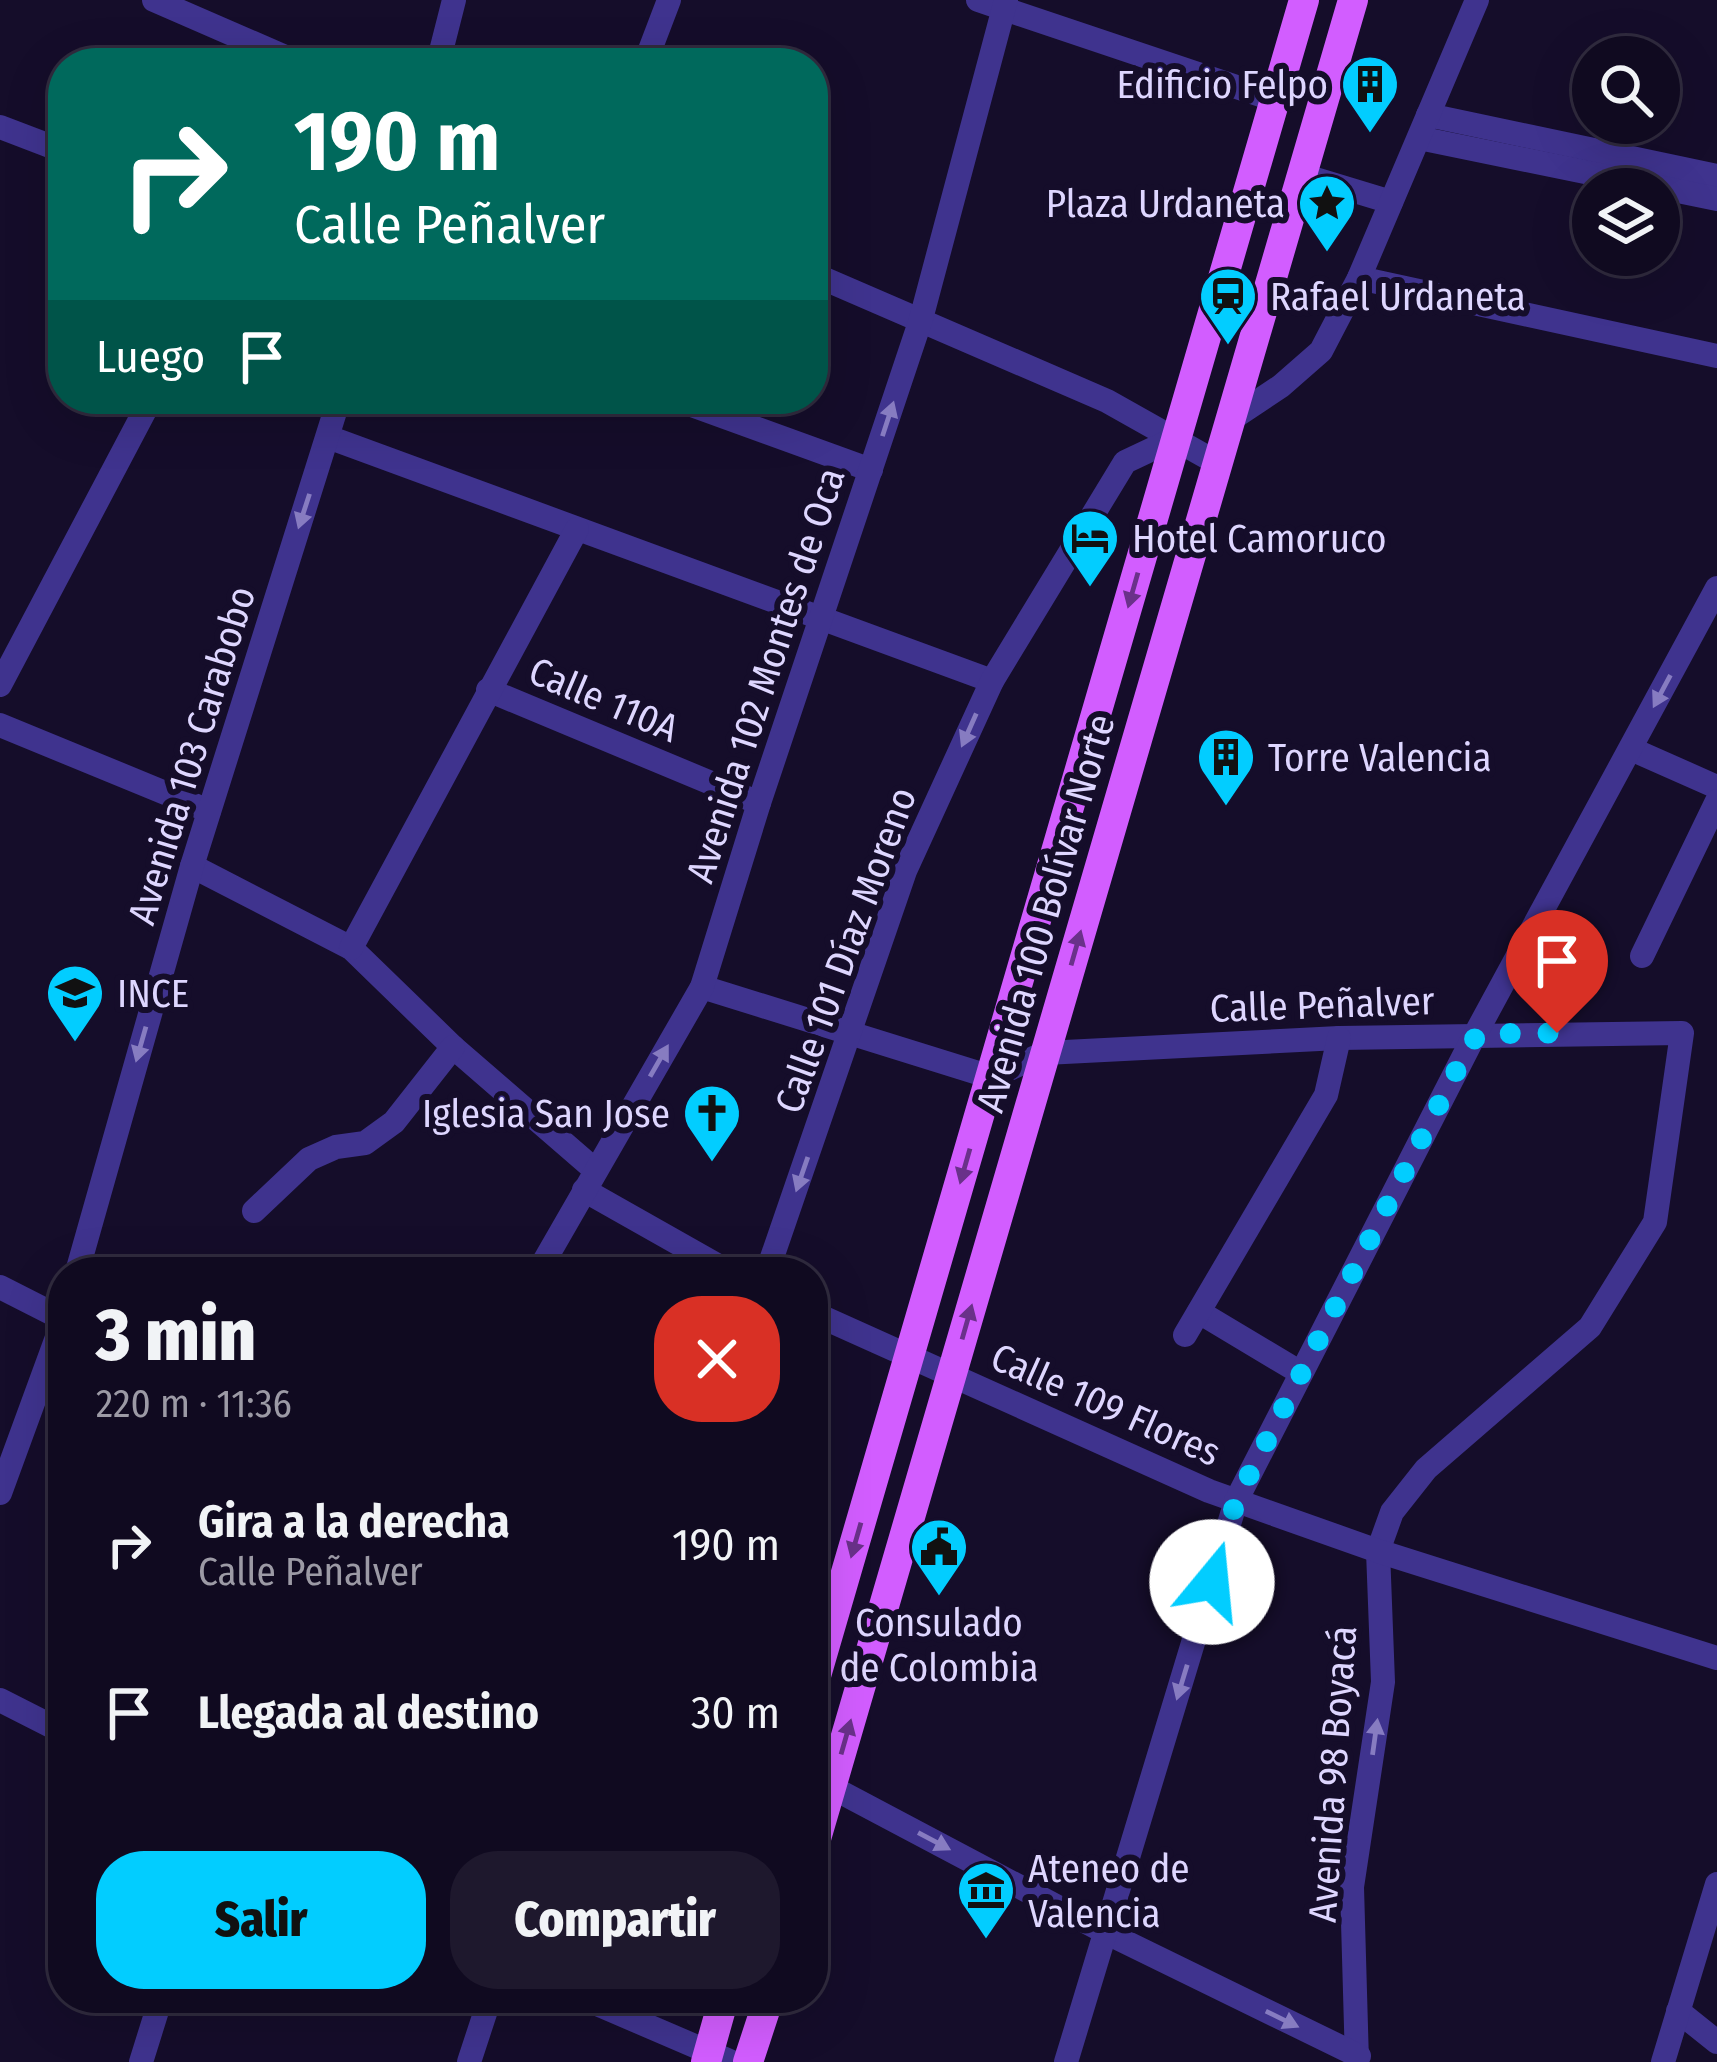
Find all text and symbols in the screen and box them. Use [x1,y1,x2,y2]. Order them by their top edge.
map controls [1572,36,1680,276]
button: search [1572,36,1680,144]
building icon: Edificio Felpo [1339,53,1401,135]
place label: Edificio Felpo [1117,62,1328,108]
text: 190 m [294,91,500,192]
icon: right [96,96,252,252]
button: layers [1572,168,1680,276]
place icon: Plaza Urdaneta [1296,172,1358,254]
place label: Plaza Urdaneta [1046,181,1285,227]
text: Calle Peñalver [294,193,605,257]
station icon: Rafael Urdaneta [1197,265,1259,347]
place label: Rafael Urdaneta [1270,274,1526,320]
icon: arrive [229,324,295,390]
text: Luego [96,330,205,384]
one-way arrow [879,400,898,437]
street label: Avenida 102 Montes de Oca [677,462,855,888]
one-way arrow [294,493,313,530]
hotel icon: Hotel Camoruco [1059,507,1121,589]
place label: Hotel Camoruco [1132,516,1387,562]
one-way arrow [1123,572,1141,609]
street label: Avenida 103 Carabobo [119,581,265,930]
street label: Calle 110A [522,648,686,752]
one-way arrow [1652,674,1673,709]
street label: Avenida 100 Bolívar Norte [967,709,1125,1117]
one-way arrow [959,713,979,748]
building icon: Torre Valencia [1195,726,1257,808]
place label: Torre Valencia [1268,735,1492,781]
street label: Calle 101 Díaz Moreno [766,781,926,1119]
pin [1506,910,1608,1033]
icon: arrive [1524,928,1590,994]
one-way arrow [1068,929,1086,965]
school or university icon: INCE [44,962,106,1044]
place label: INCE [117,971,189,1017]
street label: Calle Peñalver [1209,978,1436,1032]
one-way arrow [131,1026,149,1063]
one-way arrow [647,1044,668,1078]
church icon: Iglesia San Jose [681,1082,743,1164]
place label: Iglesia San Jose [422,1091,670,1137]
one-way arrow [955,1148,973,1185]
one-way arrow [792,1156,810,1192]
text: 3 min [96,1293,256,1379]
button: close [654,1296,780,1422]
one-way arrow [959,1303,977,1340]
street label: Calle 109 Flores [984,1334,1227,1476]
text: 220 m · 11:36 [96,1381,292,1427]
text: Gira a la derecha [198,1495,510,1549]
icon: right [96,1512,162,1578]
public building icon: Consulado de Colombia [908,1516,970,1598]
text: 190 m [672,1518,780,1572]
position arrow [1149,1519,1275,1645]
one-way arrow [846,1523,864,1559]
text: Calle Peñalver [198,1549,423,1595]
place label: Consulado de Colombia [839,1600,1039,1691]
street label: Avenida 98 Boyacá [1300,1624,1366,1924]
one-way arrow [1172,1664,1190,1701]
icon: arrive [96,1680,162,1746]
text: Llegada al destino [198,1686,539,1740]
text: 30 m [691,1686,780,1740]
one-way arrow [838,1718,856,1755]
one-way arrow [1366,1718,1385,1755]
one-way arrow [917,1831,952,1851]
place label: Ateneo de Valencia [1028,1846,1190,1937]
button: Salir [96,1851,426,1989]
button: Compartir [450,1851,780,1989]
museum icon: Ateneo de Valencia [955,1859,1017,1941]
one-way arrow [1265,2008,1299,2028]

